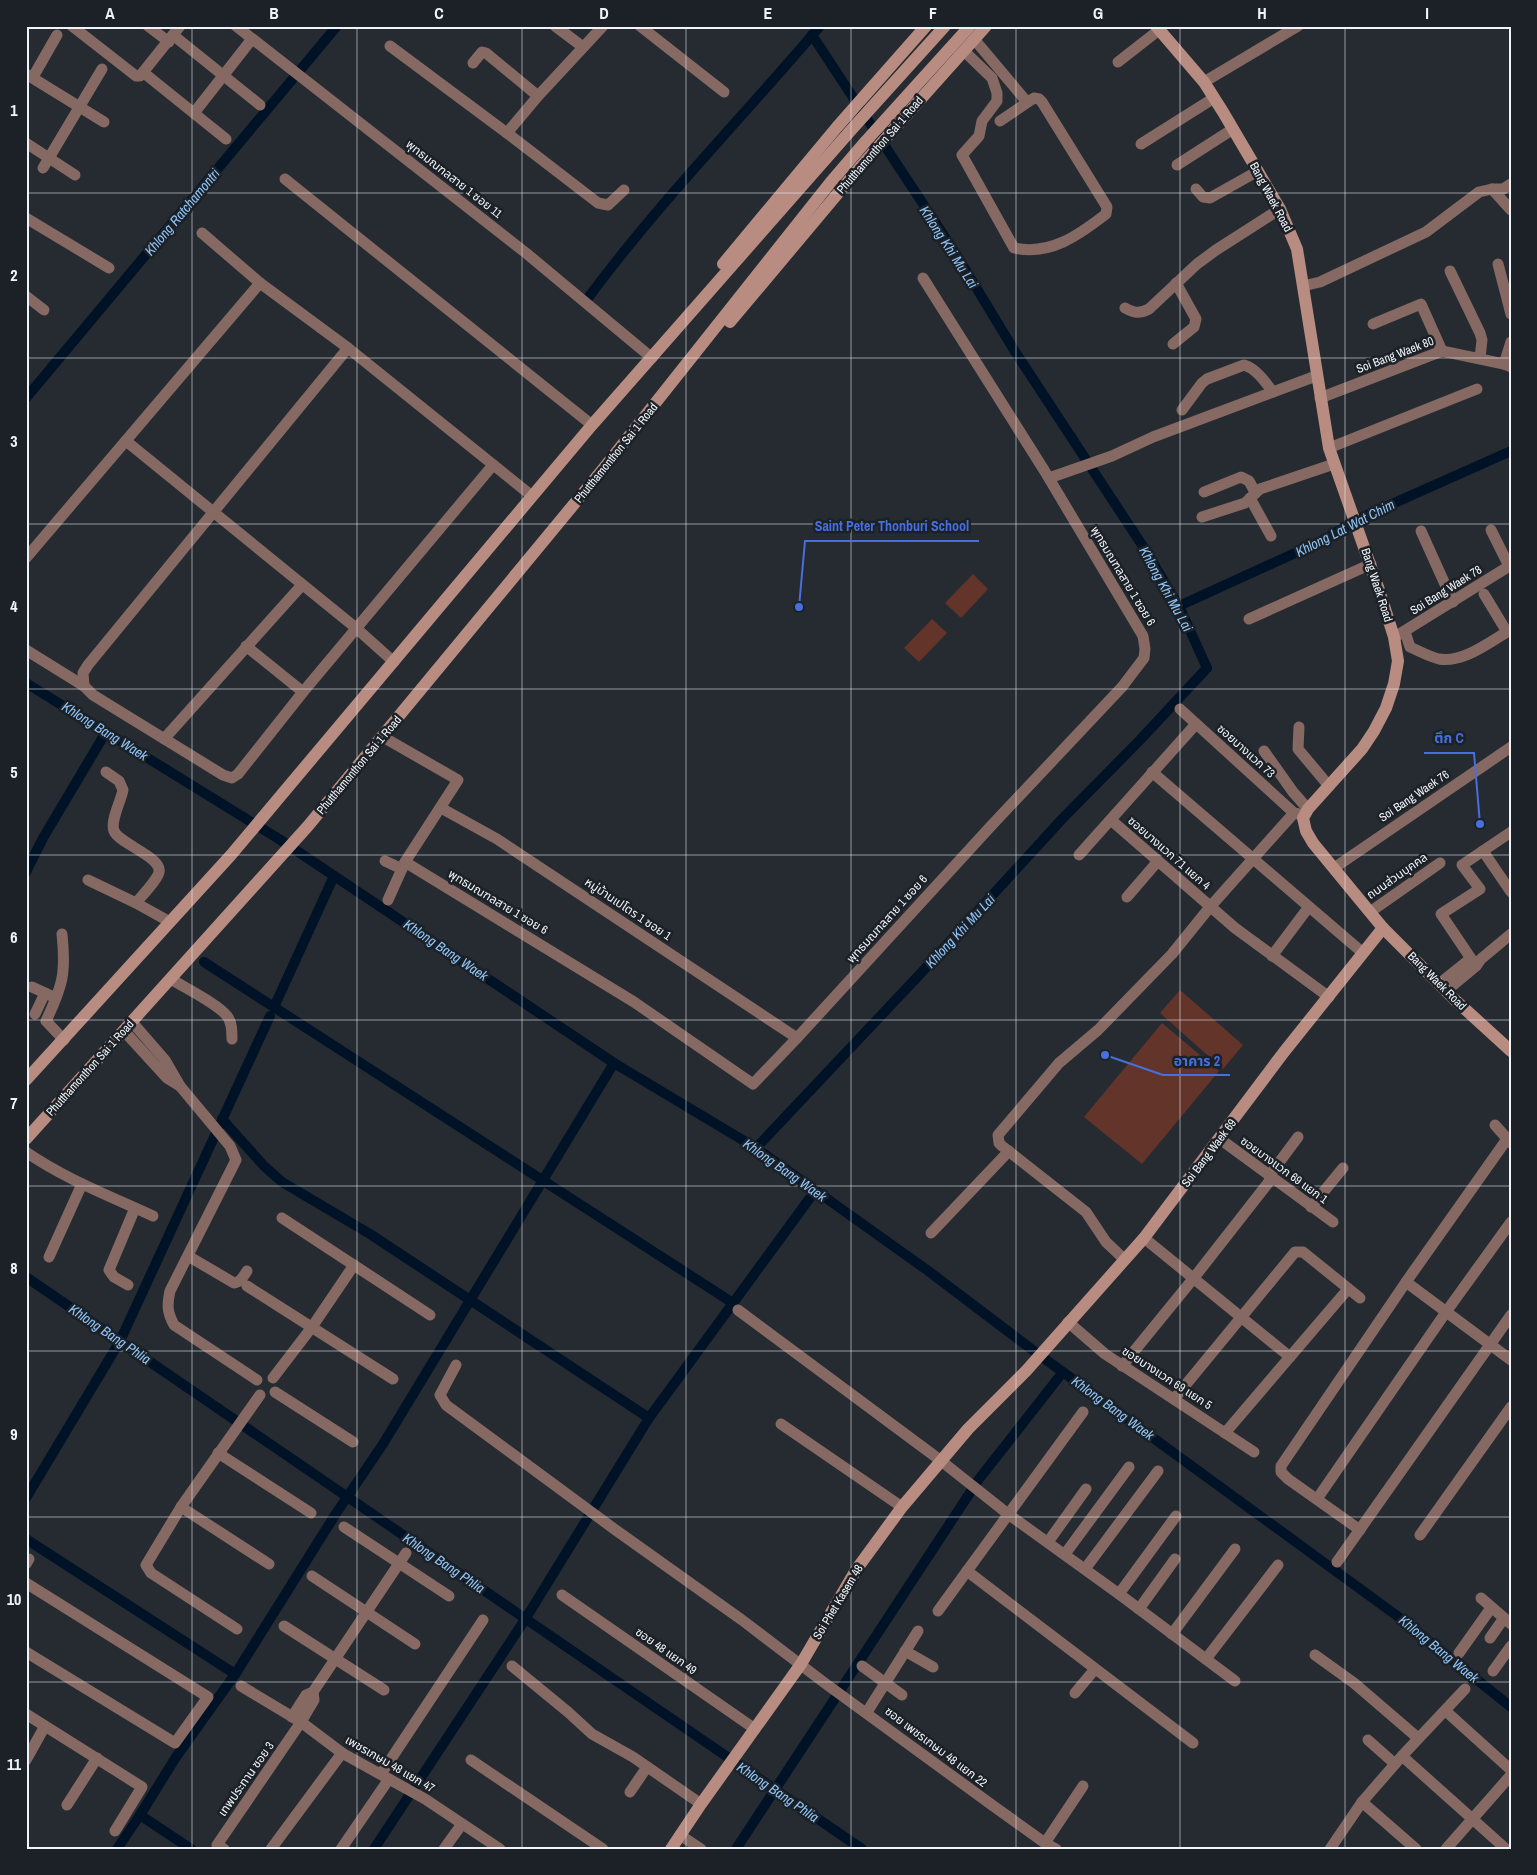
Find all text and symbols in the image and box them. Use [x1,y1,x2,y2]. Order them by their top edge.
text: A [105,2,115,24]
text: B [269,2,279,24]
text: C [434,2,444,24]
text: D [599,2,609,24]
text: E [764,2,773,24]
text: F [929,2,937,24]
text: G [1093,2,1103,24]
text: H [1257,2,1267,24]
text: I [1425,2,1429,24]
street label: Phutthamonthon Sai 1 Road [833,93,927,197]
text: 1 [10,99,18,121]
street label: พุทธมณฑลสาย 1 ซอย 11 [402,136,506,222]
street label: Bang Waek Road [1246,159,1296,235]
water label: Khlong Ratchamontri [140,164,224,259]
water label: Khlong Khi Mu Lai [916,202,983,292]
text: 2 [10,264,18,286]
street label: Soi Bang Waek 80 [1354,333,1436,377]
street label: Phutthamonthon Sai 1 Road [571,400,661,506]
text: 3 [10,430,18,452]
water label: Khlong Lat Wat Chim [1292,495,1398,561]
callout: Saint Peter Thonburi School [805,512,979,541]
text: Saint Peter Thonburi School [815,517,969,535]
street label: พุทธมณฑลสาย 1 ซอย 6 [1087,523,1159,629]
water label: Khlong Khi Mu Lai [1135,543,1197,635]
street label: Bang Waek Road [1358,546,1396,624]
street label: Soi Bang Waek 78 [1407,562,1485,618]
text: 4 [10,595,18,617]
water label: Khlong Bang Waek [59,697,152,765]
street label: Phutthamonthon Sai 1 Road [313,712,405,818]
street label: ซอยบางแวก 73 [1214,721,1278,781]
callout: ตึก C [1424,724,1474,753]
text: ตึก C [1434,729,1464,747]
text: 5 [10,761,18,783]
street label: Soi Bang Waek 76 [1376,767,1452,825]
street label: ซอยบางแวก 71 แยก 4 [1124,813,1214,894]
street label: ถนนส่วนบุคคล [1363,849,1431,903]
street label: พุทธมณฑลสาย 1 ซอย 6 [445,866,551,938]
street label: พุทธมณฑลสาย 1 ซอย 6 [843,871,931,967]
street label: หมู่บ้านเปโตร 1 ซอย 1 [581,874,675,944]
water label: Khlong Khi Mu Lai [921,890,999,972]
water label: Khlong Bang Waek [400,915,493,986]
text: 6 [10,926,18,948]
street label: Bang Waek Road [1404,948,1470,1014]
street label: Phutthamonthon Sai 1 Road [43,1016,137,1120]
callout: อาคาร 2 [1163,1046,1230,1075]
text: อาคาร 2 [1174,1052,1220,1070]
text: 7 [10,1092,18,1114]
street label: Soi Bang Waek 69 [1178,1116,1240,1190]
street label: ซอยบางแวก 69 แยก 1 [1237,1133,1331,1207]
water label: Khlong Bang Waek [740,1135,831,1206]
text: 8 [10,1257,18,1279]
water label: Khlong Bang Phlia [66,1300,154,1368]
street label: ซอยบางแวก 69 แยก 5 [1119,1343,1216,1413]
water label: Khlong Bang Waek [1068,1372,1159,1445]
text: 9 [10,1423,18,1445]
water label: Khlong Bang Phlia [400,1529,488,1597]
street label: Soi Phet Kasem 48 [809,1562,867,1642]
text: 10 [7,1588,21,1610]
water label: Khlong Bang Waek [1395,1611,1484,1688]
street label: ซอย 48 แยก 49 [632,1624,700,1678]
street label: ซอย เพชรเกษม 48 แยก 22 [882,1703,990,1791]
street label: เพชรเกษม 48 แยก 47 [342,1732,438,1796]
street label: เทพประทาน ซอย 3 [214,1739,278,1819]
text: 11 [7,1753,22,1775]
water label: Khlong Bang Phlia [734,1758,822,1826]

